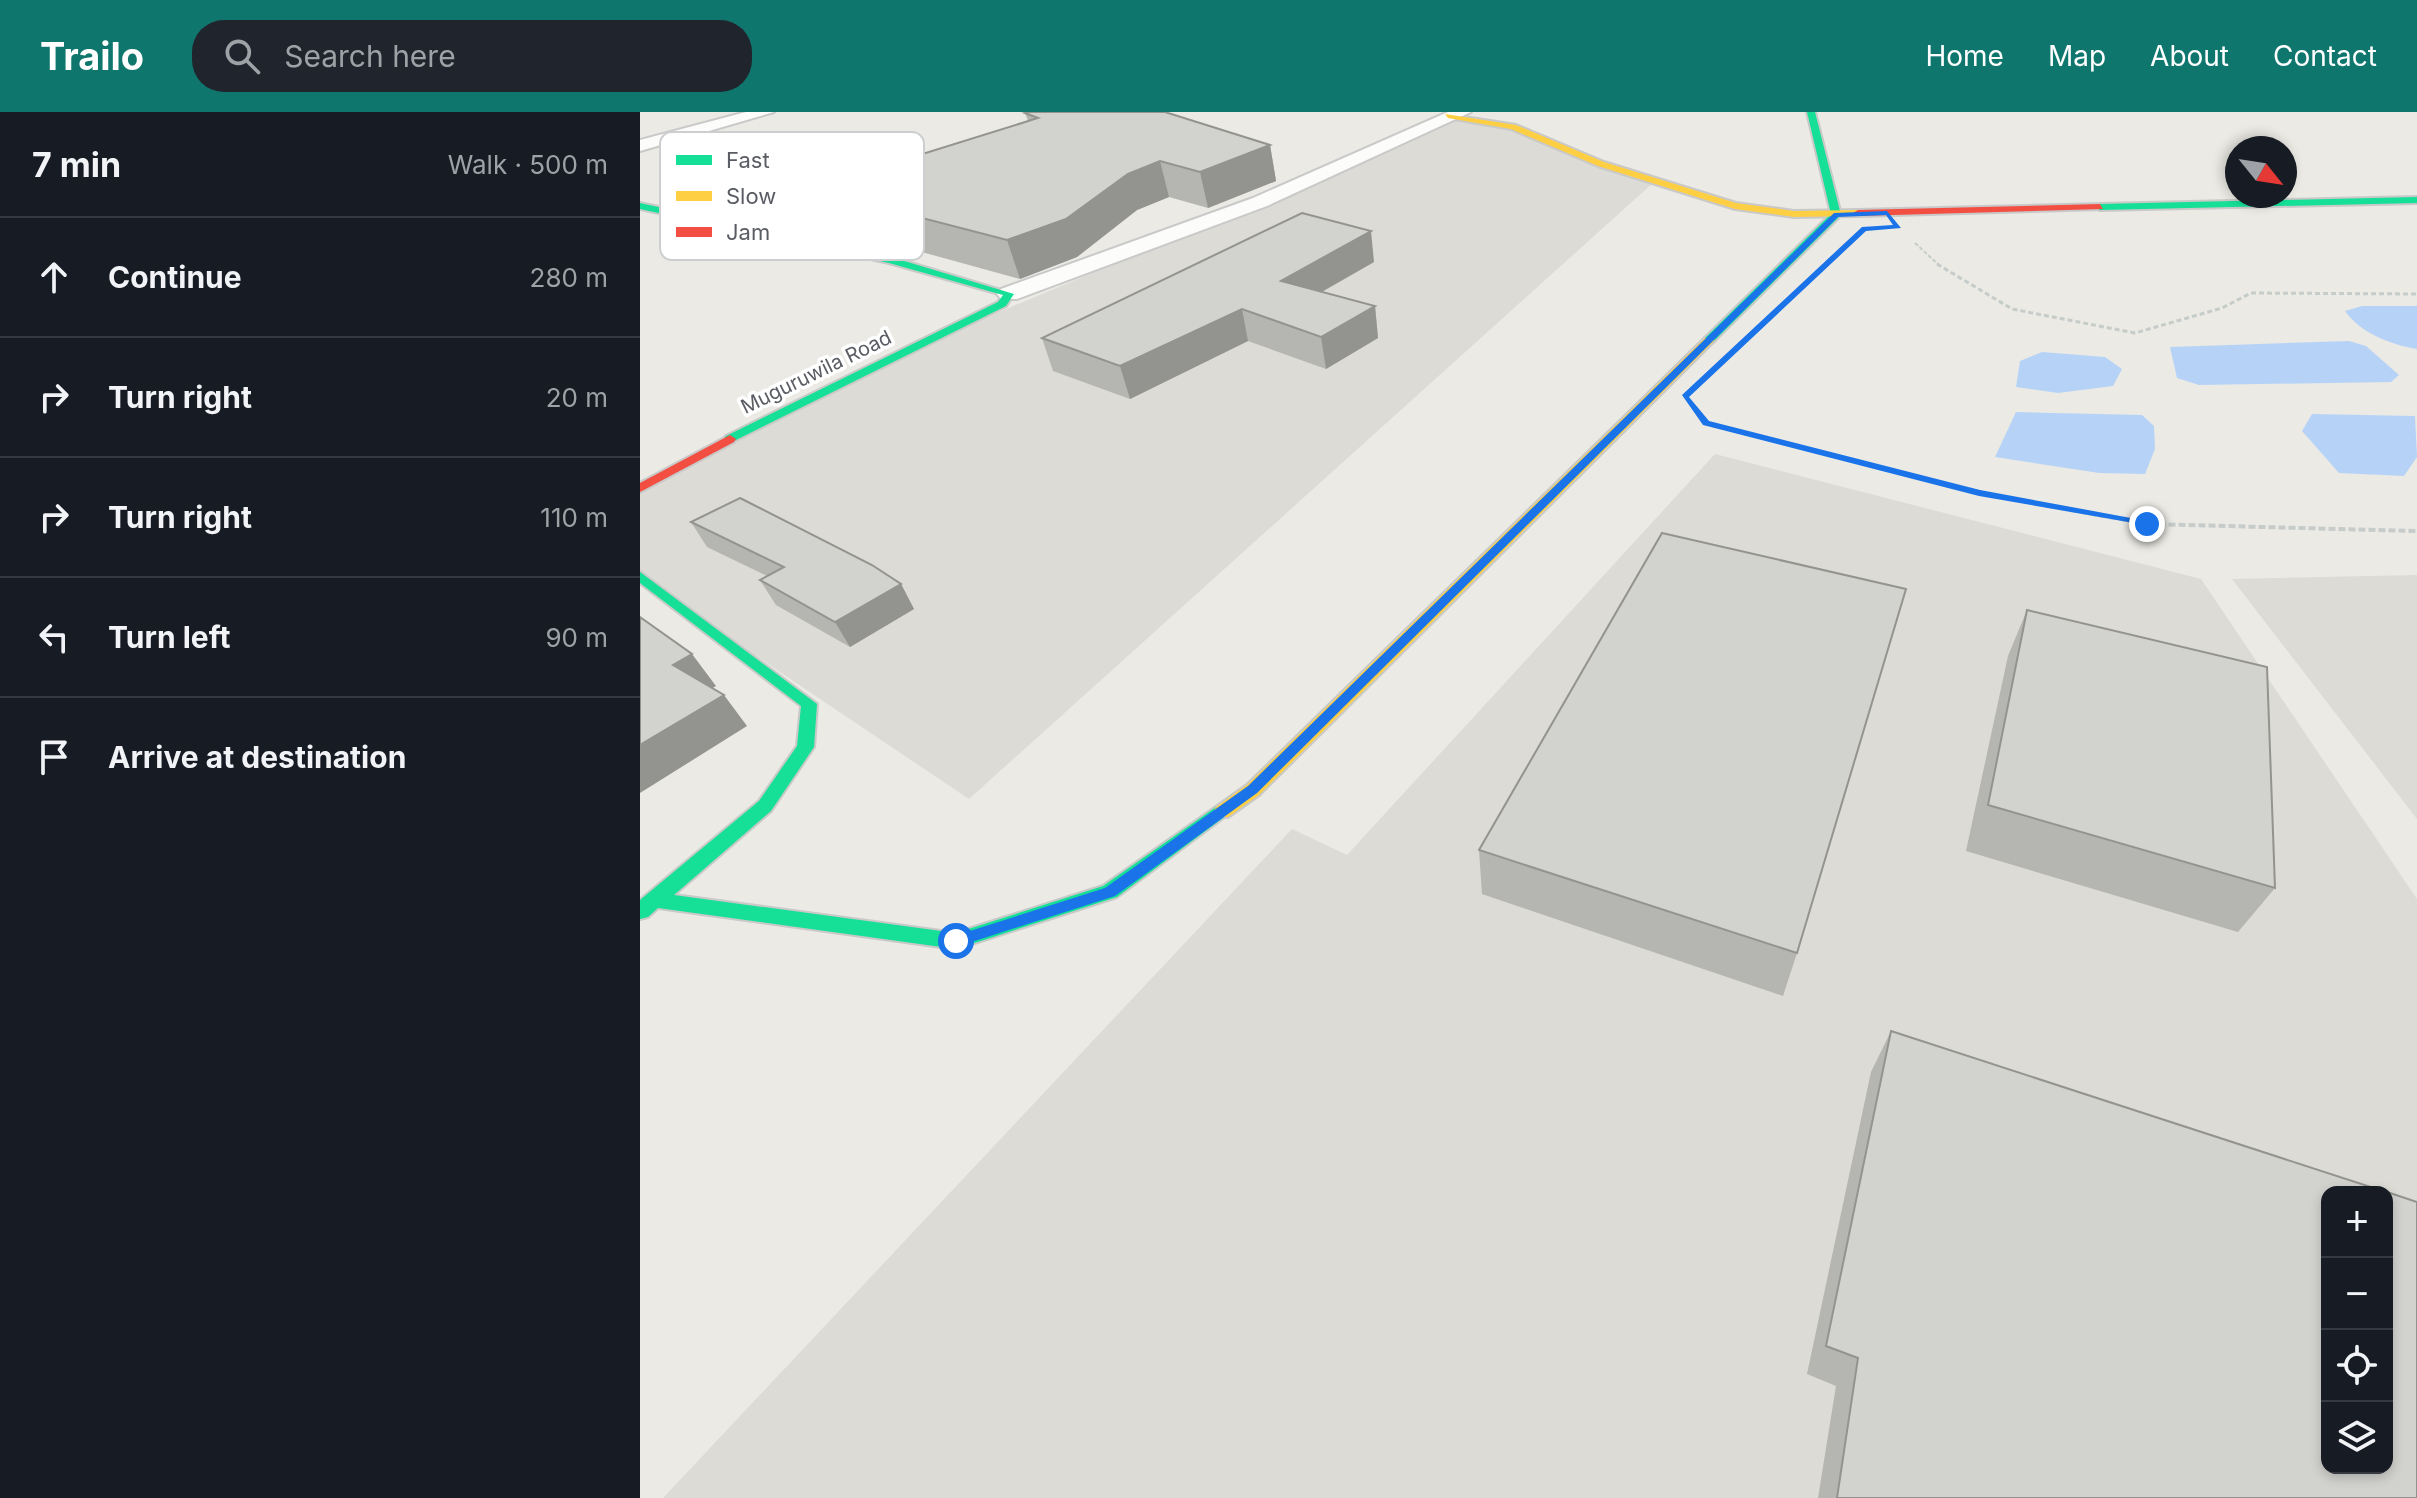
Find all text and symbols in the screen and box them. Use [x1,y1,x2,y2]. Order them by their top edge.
search box [192,20,752,92]
text: Trailo [40,33,144,79]
icon: search [220,34,264,78]
text: Search here [284,38,456,74]
text: Home [1925,39,2004,73]
text: Map [2048,39,2106,73]
text: About [2150,39,2229,73]
text: Contact [2273,39,2377,73]
legend [660,132,924,260]
north arrow [2225,136,2297,208]
text: 7 min [32,144,121,185]
text: Fast [726,147,770,173]
text: Walk · 500 m [448,149,608,180]
text: Slow [726,183,776,209]
text: Jam [726,219,770,245]
icon: ahead [32,255,76,299]
text: Continue [108,259,242,295]
text: 280 m [530,262,608,293]
street label: Muguruwila Road [737,325,895,419]
icon: right [32,375,76,419]
text: Turn right [108,379,252,415]
text: 20 m [546,382,608,413]
icon: right [32,495,76,539]
text: Turn right [108,499,252,535]
text: 110 m [540,502,608,533]
route end [2129,506,2165,542]
icon: left [32,615,76,659]
text: Turn left [108,619,230,655]
text: 90 m [545,622,608,653]
icon: arrive [32,735,76,779]
text: Arrive at destination [108,739,406,775]
route start [938,923,974,959]
map controls [2321,1186,2393,1474]
button: + [2321,1186,2393,1258]
button: − [2321,1258,2393,1330]
button: locate [2321,1330,2393,1402]
button: layers [2321,1402,2393,1474]

